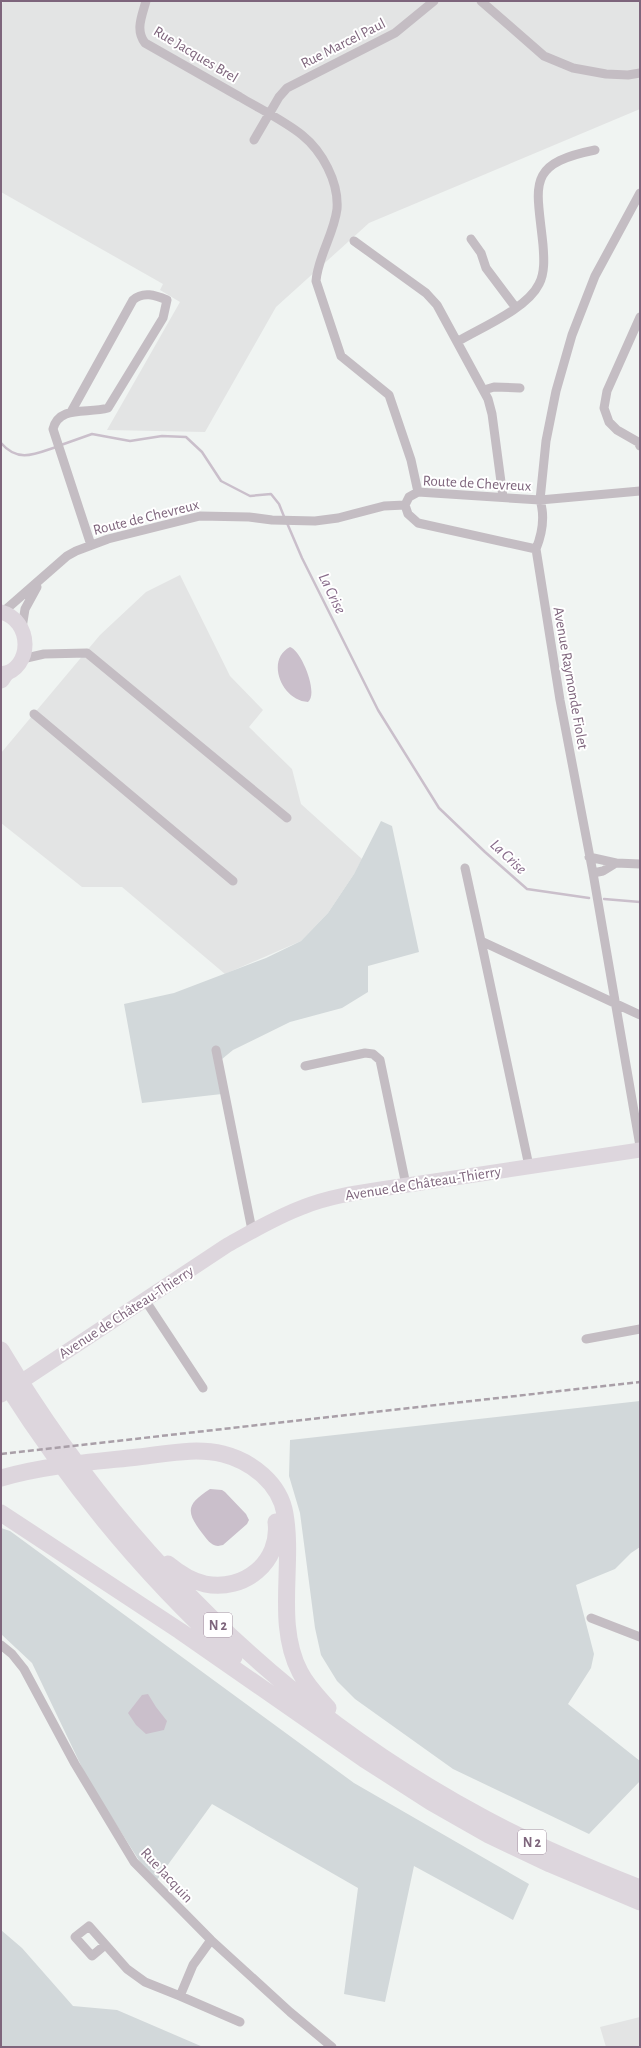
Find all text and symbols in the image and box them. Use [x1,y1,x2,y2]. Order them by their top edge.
street label: Rue Marcel Paul [298,16,388,71]
street label: Rue Jacques Brel [151,23,241,85]
street label: Route de Chevreux [422,473,532,494]
street label: Route de Chevreux [92,497,201,538]
water label: La Crise [315,571,349,616]
street label: Avenue Raymonde Fiolet [551,606,590,751]
water label: La Crise [487,836,530,877]
street label: Avenue de Château-Thierry [344,1164,503,1203]
street label: Avenue de Château-Thierry [56,1263,197,1362]
road number: N 2 [204,1613,232,1637]
road number: N 2 [518,1830,546,1854]
street label: Rue Jacquin [138,1845,196,1906]

